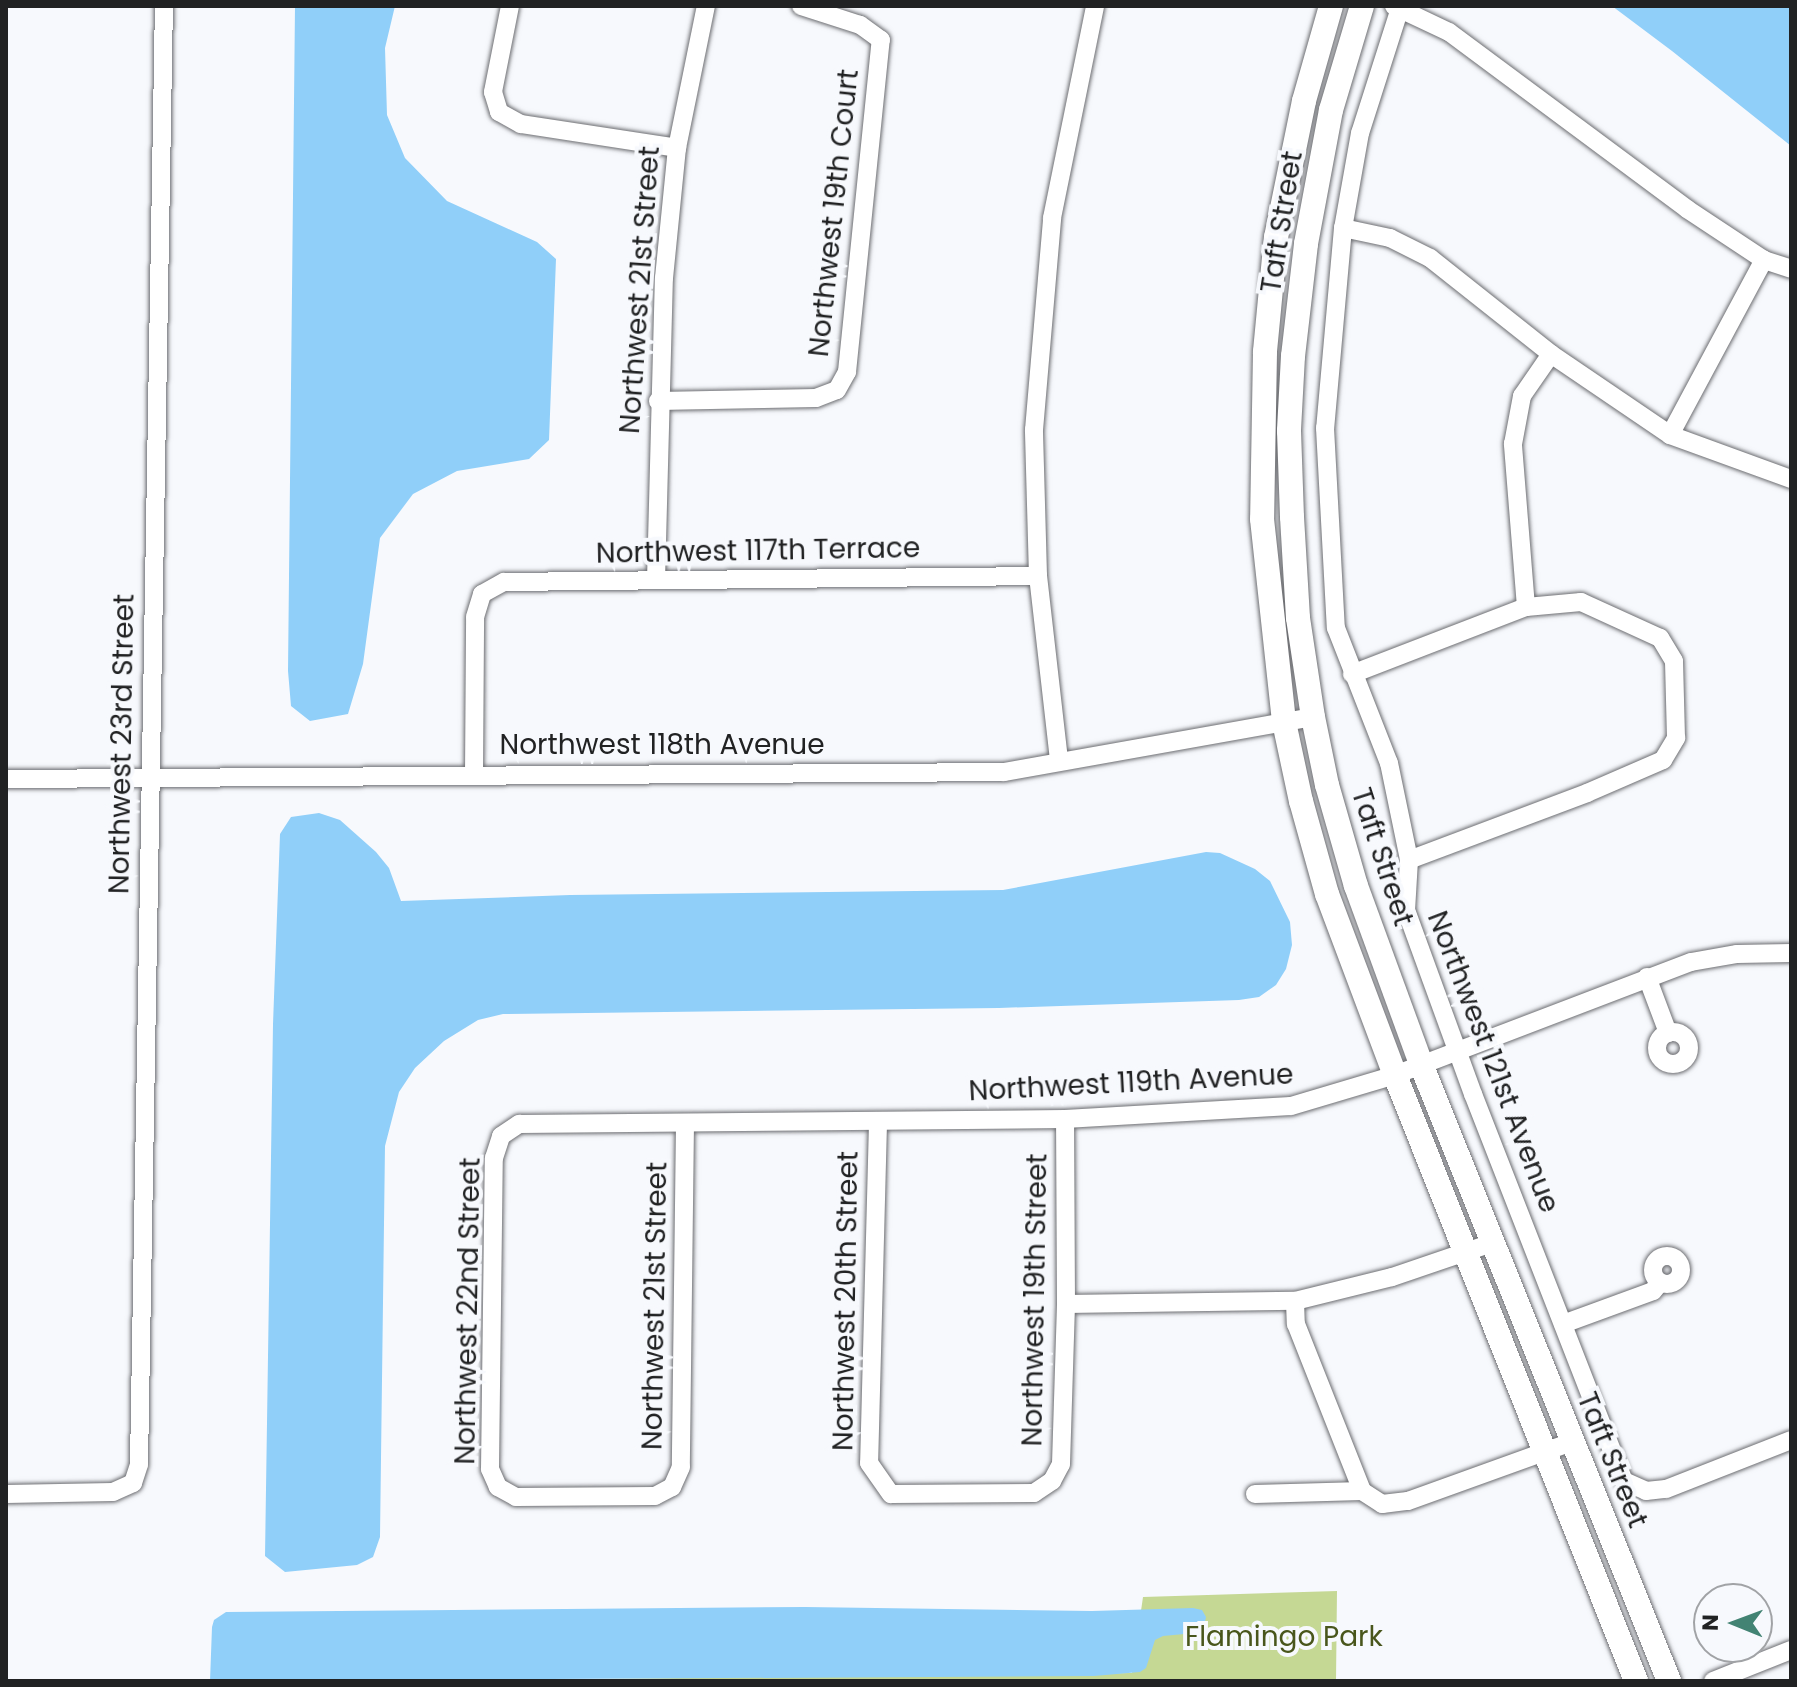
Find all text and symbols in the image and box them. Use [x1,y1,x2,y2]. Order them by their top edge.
street label: Northwest 19th Court [802,68,866,358]
street label: Northwest 21st Street [613,145,667,435]
street label: Taft Street [1254,149,1310,295]
street label: Northwest 117th Terrace [596,531,920,571]
street label: Northwest 23rd Street [103,594,141,894]
street label: Northwest 118th Avenue [499,728,825,762]
street label: Taft Street [1344,784,1420,930]
street label: Northwest 121st Avenue [1420,907,1566,1217]
street label: Northwest 119th Avenue [968,1058,1294,1108]
street label: Northwest 20th Street [827,1151,865,1451]
street label: Northwest 19th Street [1016,1153,1054,1447]
street label: Northwest 22nd Street [449,1157,487,1465]
street label: Northwest 21st Street [636,1162,674,1450]
street label: Taft Street [1570,1387,1654,1533]
north arrow [1693,1583,1773,1663]
text: N [1695,1614,1726,1631]
park label: Flamingo Park [1185,1620,1383,1654]

